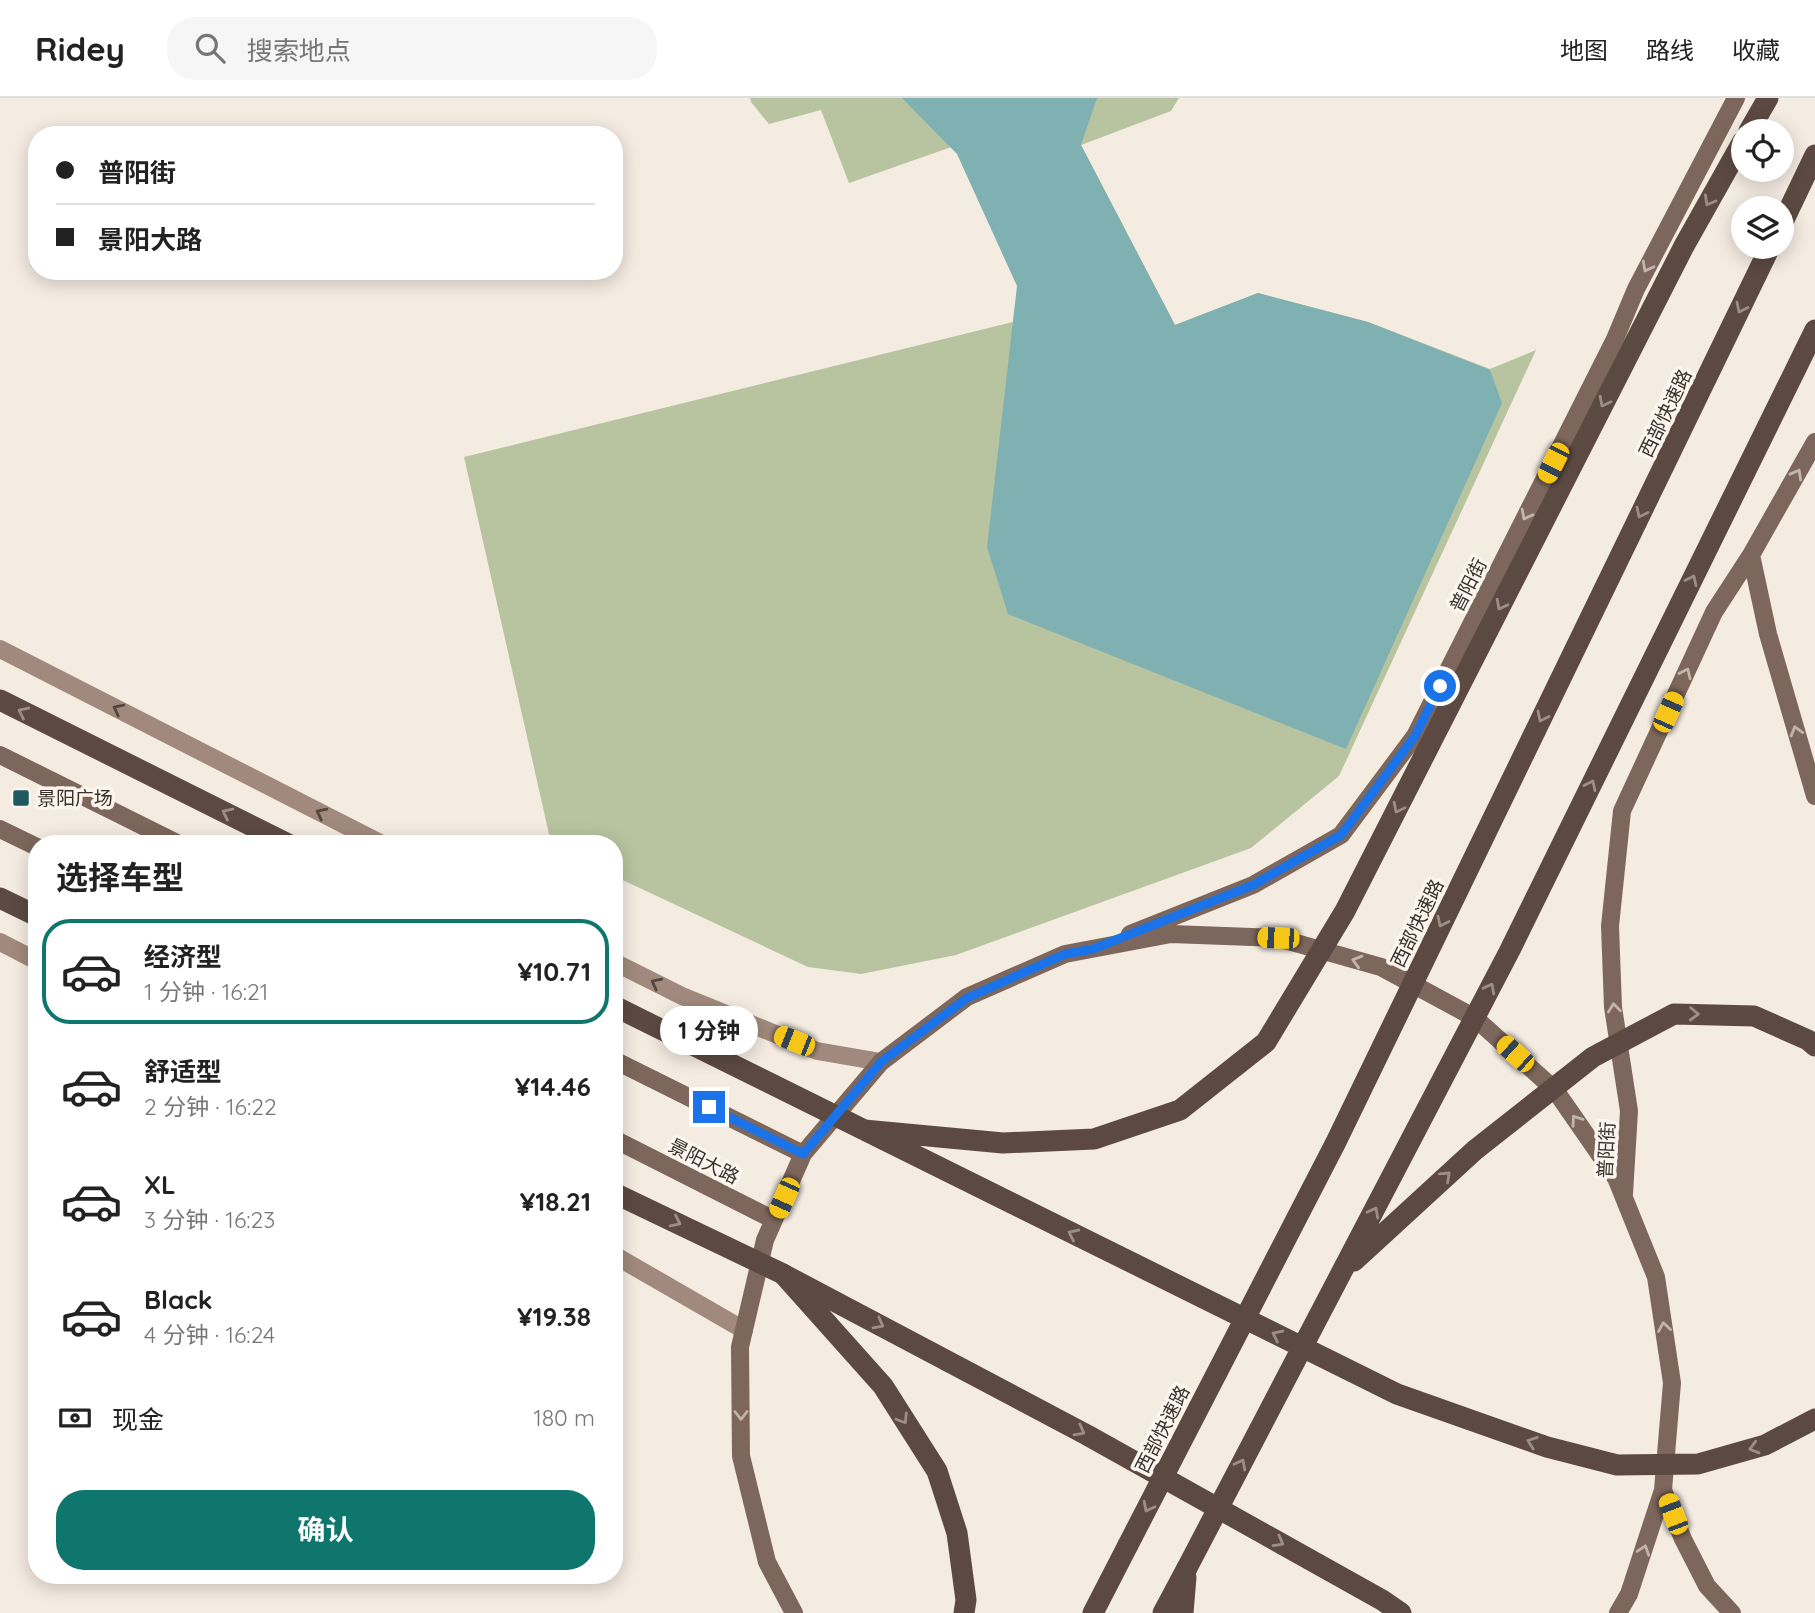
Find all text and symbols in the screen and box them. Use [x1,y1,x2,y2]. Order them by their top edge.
search box [167,17,657,80]
text: Ridey [35,28,125,69]
icon: search [191,29,229,67]
text: 搜索地点 [247,34,351,67]
text: 地图 [1560,35,1608,65]
text: 路线 [1646,35,1694,65]
text: 收藏 [1732,35,1780,65]
map controls [1731,119,1794,259]
button: locate [1731,119,1794,182]
text: 普阳街 [98,156,176,189]
one-way arrow [1704,193,1717,206]
button: layers [1731,196,1794,259]
text: 景阳大路 [98,223,202,256]
one-way arrow [1642,260,1655,272]
one-way arrow [1735,301,1749,313]
street label: 西部快速路 [1633,365,1697,461]
one-way arrow [1599,395,1612,407]
car [1535,440,1572,486]
one-way arrow [1789,469,1802,482]
one-way arrow [1636,506,1650,518]
one-way arrow [1521,508,1535,521]
street label: 普阳街 [1444,554,1492,616]
one-way arrow [1683,575,1697,587]
one-way arrow [1495,598,1509,610]
one-way arrow [1678,668,1692,680]
route start [1424,670,1456,702]
car [1650,689,1687,735]
one-way arrow [113,704,125,718]
one-way arrow [18,706,30,720]
one-way arrow [1536,710,1550,722]
one-way arrow [1790,725,1805,737]
one-way arrow [1583,780,1597,792]
place label: 景阳广场 [37,786,113,810]
marker: 景阳广场 [11,788,31,808]
one-way arrow [1392,801,1406,813]
one-way arrow [316,807,328,821]
one-way arrow [222,808,234,822]
text: 选择车型 [56,857,184,897]
street label: 西部快速路 [1385,875,1449,971]
one-way arrow [1437,915,1451,927]
car [1257,927,1300,949]
icon: car [60,940,123,1003]
text: 经济型 [144,940,222,973]
one-way arrow [1351,954,1363,969]
text: ¥10.71 [518,955,591,988]
text: 1 分钟 · 16:21 [144,977,268,1006]
one-way arrow [651,978,663,992]
one-way arrow [1482,983,1495,995]
one-way arrow [1607,1002,1622,1013]
callout: 1 分钟 [660,1006,758,1054]
one-way arrow [1689,1007,1700,1022]
text: 1 分钟 [678,1016,740,1045]
car [771,1023,818,1059]
car [1493,1032,1538,1076]
icon: car [60,1055,123,1118]
text: 舒适型 [144,1055,222,1088]
text: ¥14.46 [515,1070,591,1103]
route end [693,1091,725,1123]
text: 2 分钟 · 16:22 [144,1092,277,1121]
one-way arrow [1572,1115,1584,1128]
street label: 普阳街 [1593,1121,1619,1179]
street label: 景阳大路 [665,1133,743,1189]
text: XL [144,1168,176,1201]
icon: car [60,1170,123,1233]
one-way arrow [1438,1172,1451,1185]
car [766,1175,803,1221]
text: ¥18.21 [520,1185,591,1218]
text: 3 分钟 · 16:23 [144,1205,275,1234]
one-way arrow [1365,1207,1379,1219]
one-way arrow [669,1214,681,1228]
one-way arrow [1068,1228,1080,1242]
text: Black [144,1283,213,1316]
icon: car [60,1285,123,1348]
text: ¥19.38 [517,1300,591,1333]
one-way arrow [872,1316,884,1330]
text: 4 分钟 · 16:24 [144,1320,275,1349]
one-way arrow [1657,1321,1672,1333]
one-way arrow [1272,1329,1284,1343]
street label: 西部快速路 [1130,1381,1194,1477]
icon: cash [56,1399,94,1437]
text: 现金 [112,1403,164,1436]
text: 180 m [533,1403,595,1432]
one-way arrow [733,1410,749,1421]
one-way arrow [895,1411,908,1424]
one-way arrow [1073,1423,1085,1436]
one-way arrow [1526,1436,1538,1450]
one-way arrow [1748,1440,1760,1455]
one-way arrow [1233,1459,1247,1472]
button: 确认 [56,1490,595,1570]
car [1656,1491,1691,1537]
one-way arrow [1142,1499,1156,1512]
one-way arrow [1271,1534,1284,1547]
one-way arrow [1635,1545,1650,1557]

